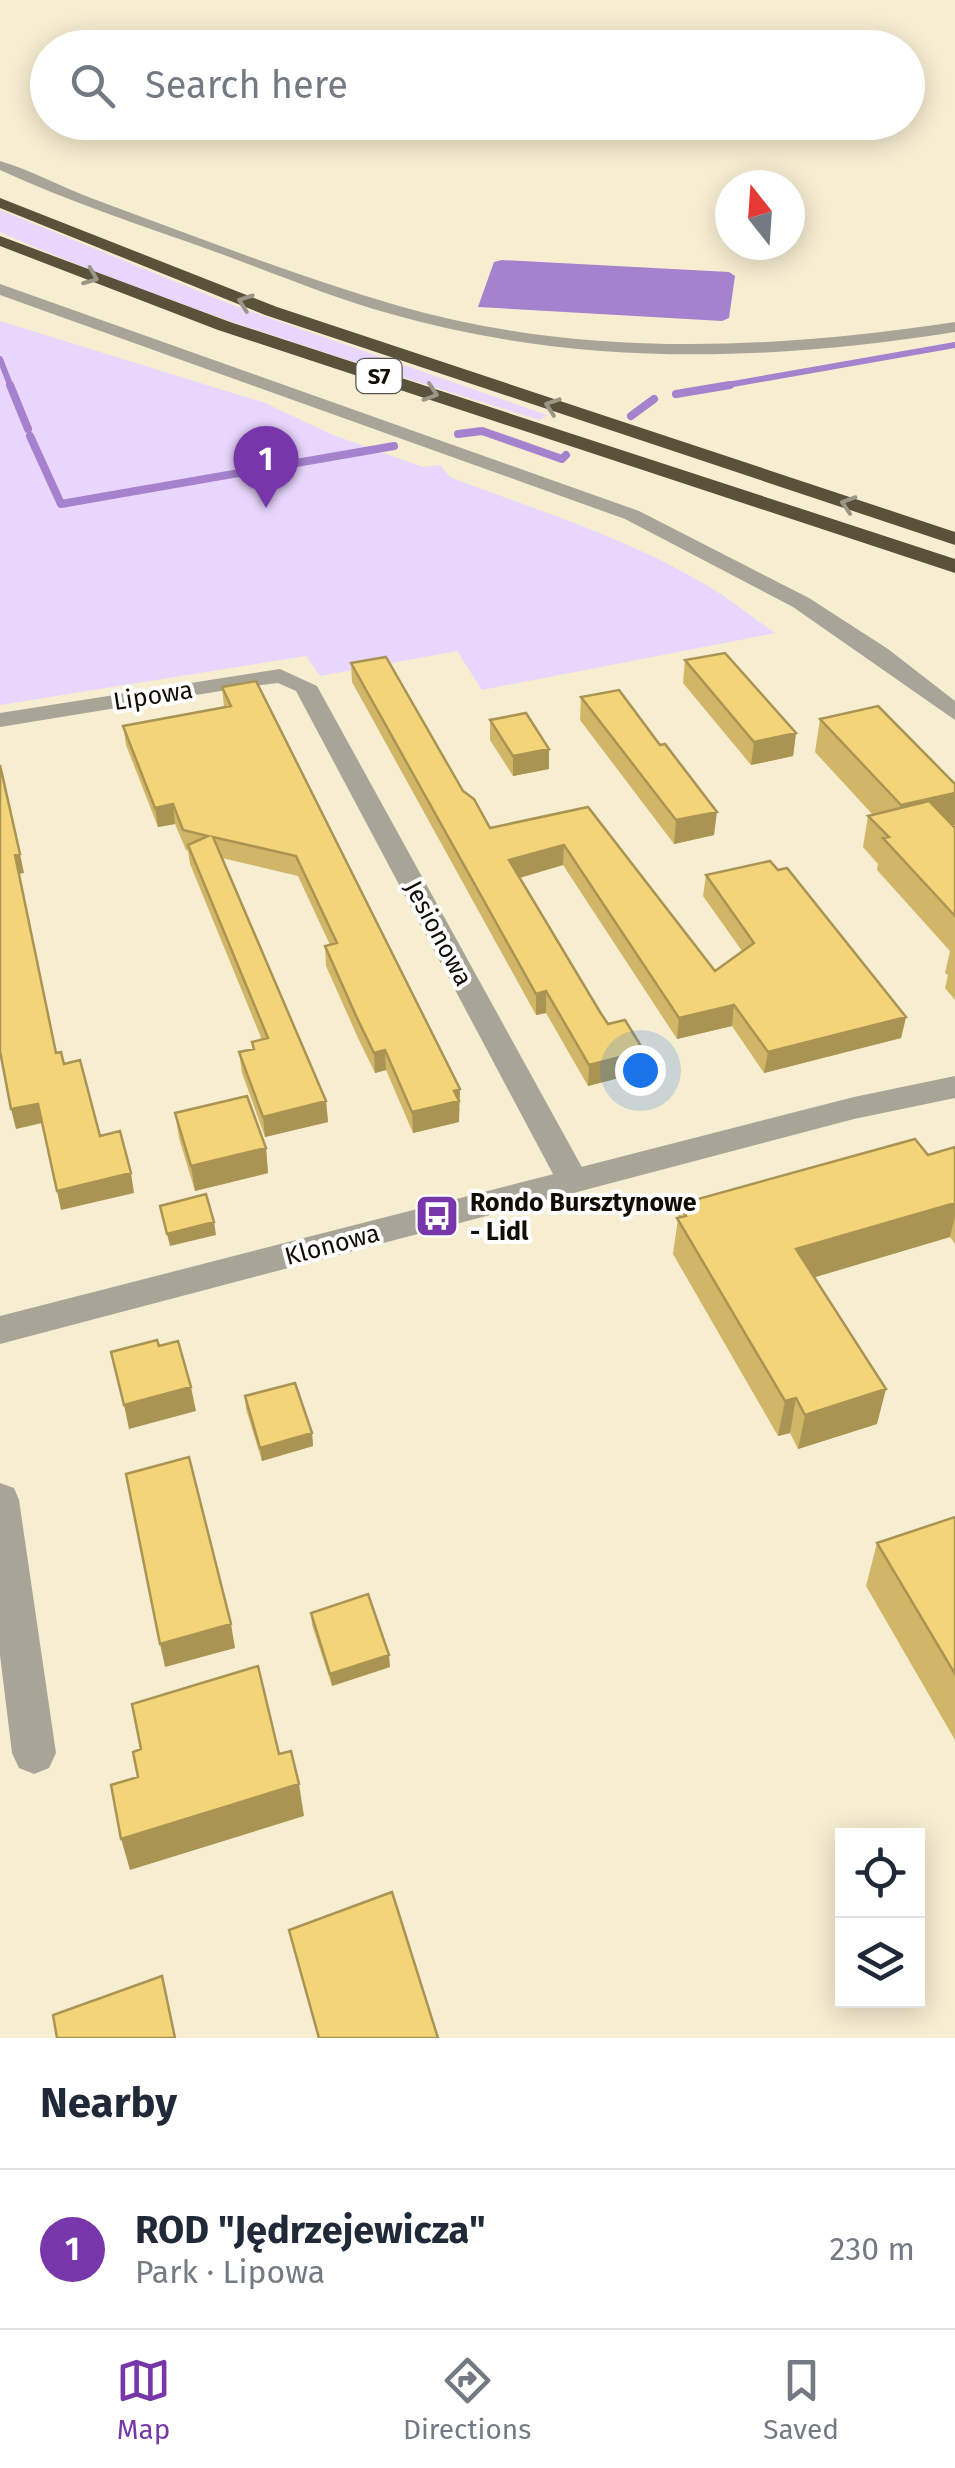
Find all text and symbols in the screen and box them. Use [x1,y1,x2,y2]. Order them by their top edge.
search box [30,30,925,140]
icon: search [65,58,120,113]
text: Search here [145,62,348,108]
north arrow [715,170,805,260]
one-way arrow [81,265,98,286]
one-way arrow [237,293,254,314]
road number: S7 [356,359,402,393]
one-way arrow [422,381,439,402]
one-way arrow [545,398,562,418]
pin: 1 [234,426,298,508]
one-way arrow [840,496,857,516]
street label: Lipowa [111,675,195,717]
street label: Jesionowa [398,876,478,991]
your location [615,1045,666,1096]
place label: Rondo Bursztynowe - Lidl [470,1188,697,1247]
bus stop icon: Rondo Bursztynowe - Lidl [414,1193,460,1239]
street label: Klonowa [282,1218,383,1272]
map controls [835,1828,925,2008]
button: locate [835,1828,925,1918]
button: layers [835,1918,925,2008]
text: Nearby [40,2078,177,2128]
text: ROD "Jędrzejewicza" [135,2207,486,2253]
text: 1 [65,2230,80,2268]
text: 230 m [830,2230,915,2268]
text: Park · Lipowa [135,2253,325,2291]
tab: Map [116,2353,171,2446]
tab: Directions [403,2353,531,2446]
tab: Saved [763,2353,839,2446]

